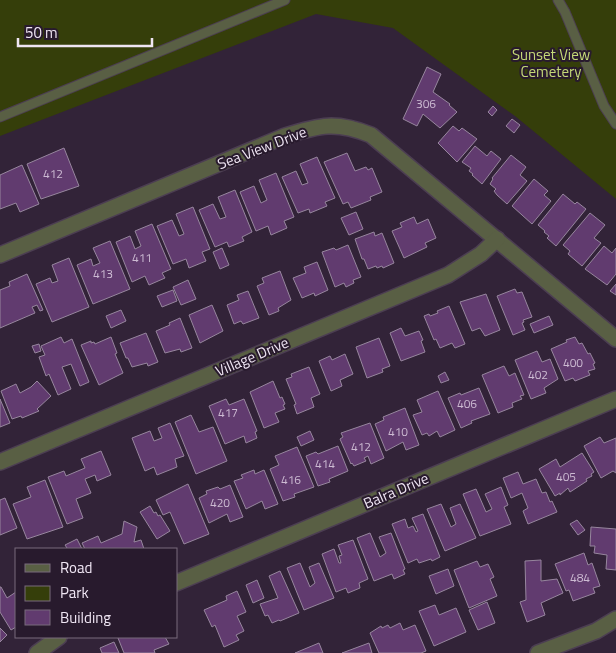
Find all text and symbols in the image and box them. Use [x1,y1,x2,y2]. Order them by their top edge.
scale bar [18,15,151,47]
text: 50 m [25,21,58,44]
park label: Sunset View Cemetery [512,43,590,83]
house number: 306 [416,94,436,113]
street label: Sea View Drive [214,120,310,175]
house number: 412 [43,164,63,183]
house number: 411 [132,248,152,267]
house number: 413 [93,264,113,283]
street label: Village Drive [211,331,292,382]
house number: 400 [563,353,583,372]
house number: 402 [528,365,548,384]
house number: 406 [457,394,477,413]
house number: 417 [218,403,238,422]
house number: 410 [388,422,408,441]
house number: 412 [351,437,371,456]
house number: 414 [315,454,335,473]
street label: Balra Drive [360,466,432,515]
house number: 405 [556,467,576,486]
house number: 416 [281,470,301,489]
house number: 420 [210,493,230,512]
legend [15,548,178,638]
text: Road [60,556,92,579]
house number: 484 [570,568,590,587]
text: Park [60,581,89,604]
text: Building [60,606,111,629]

